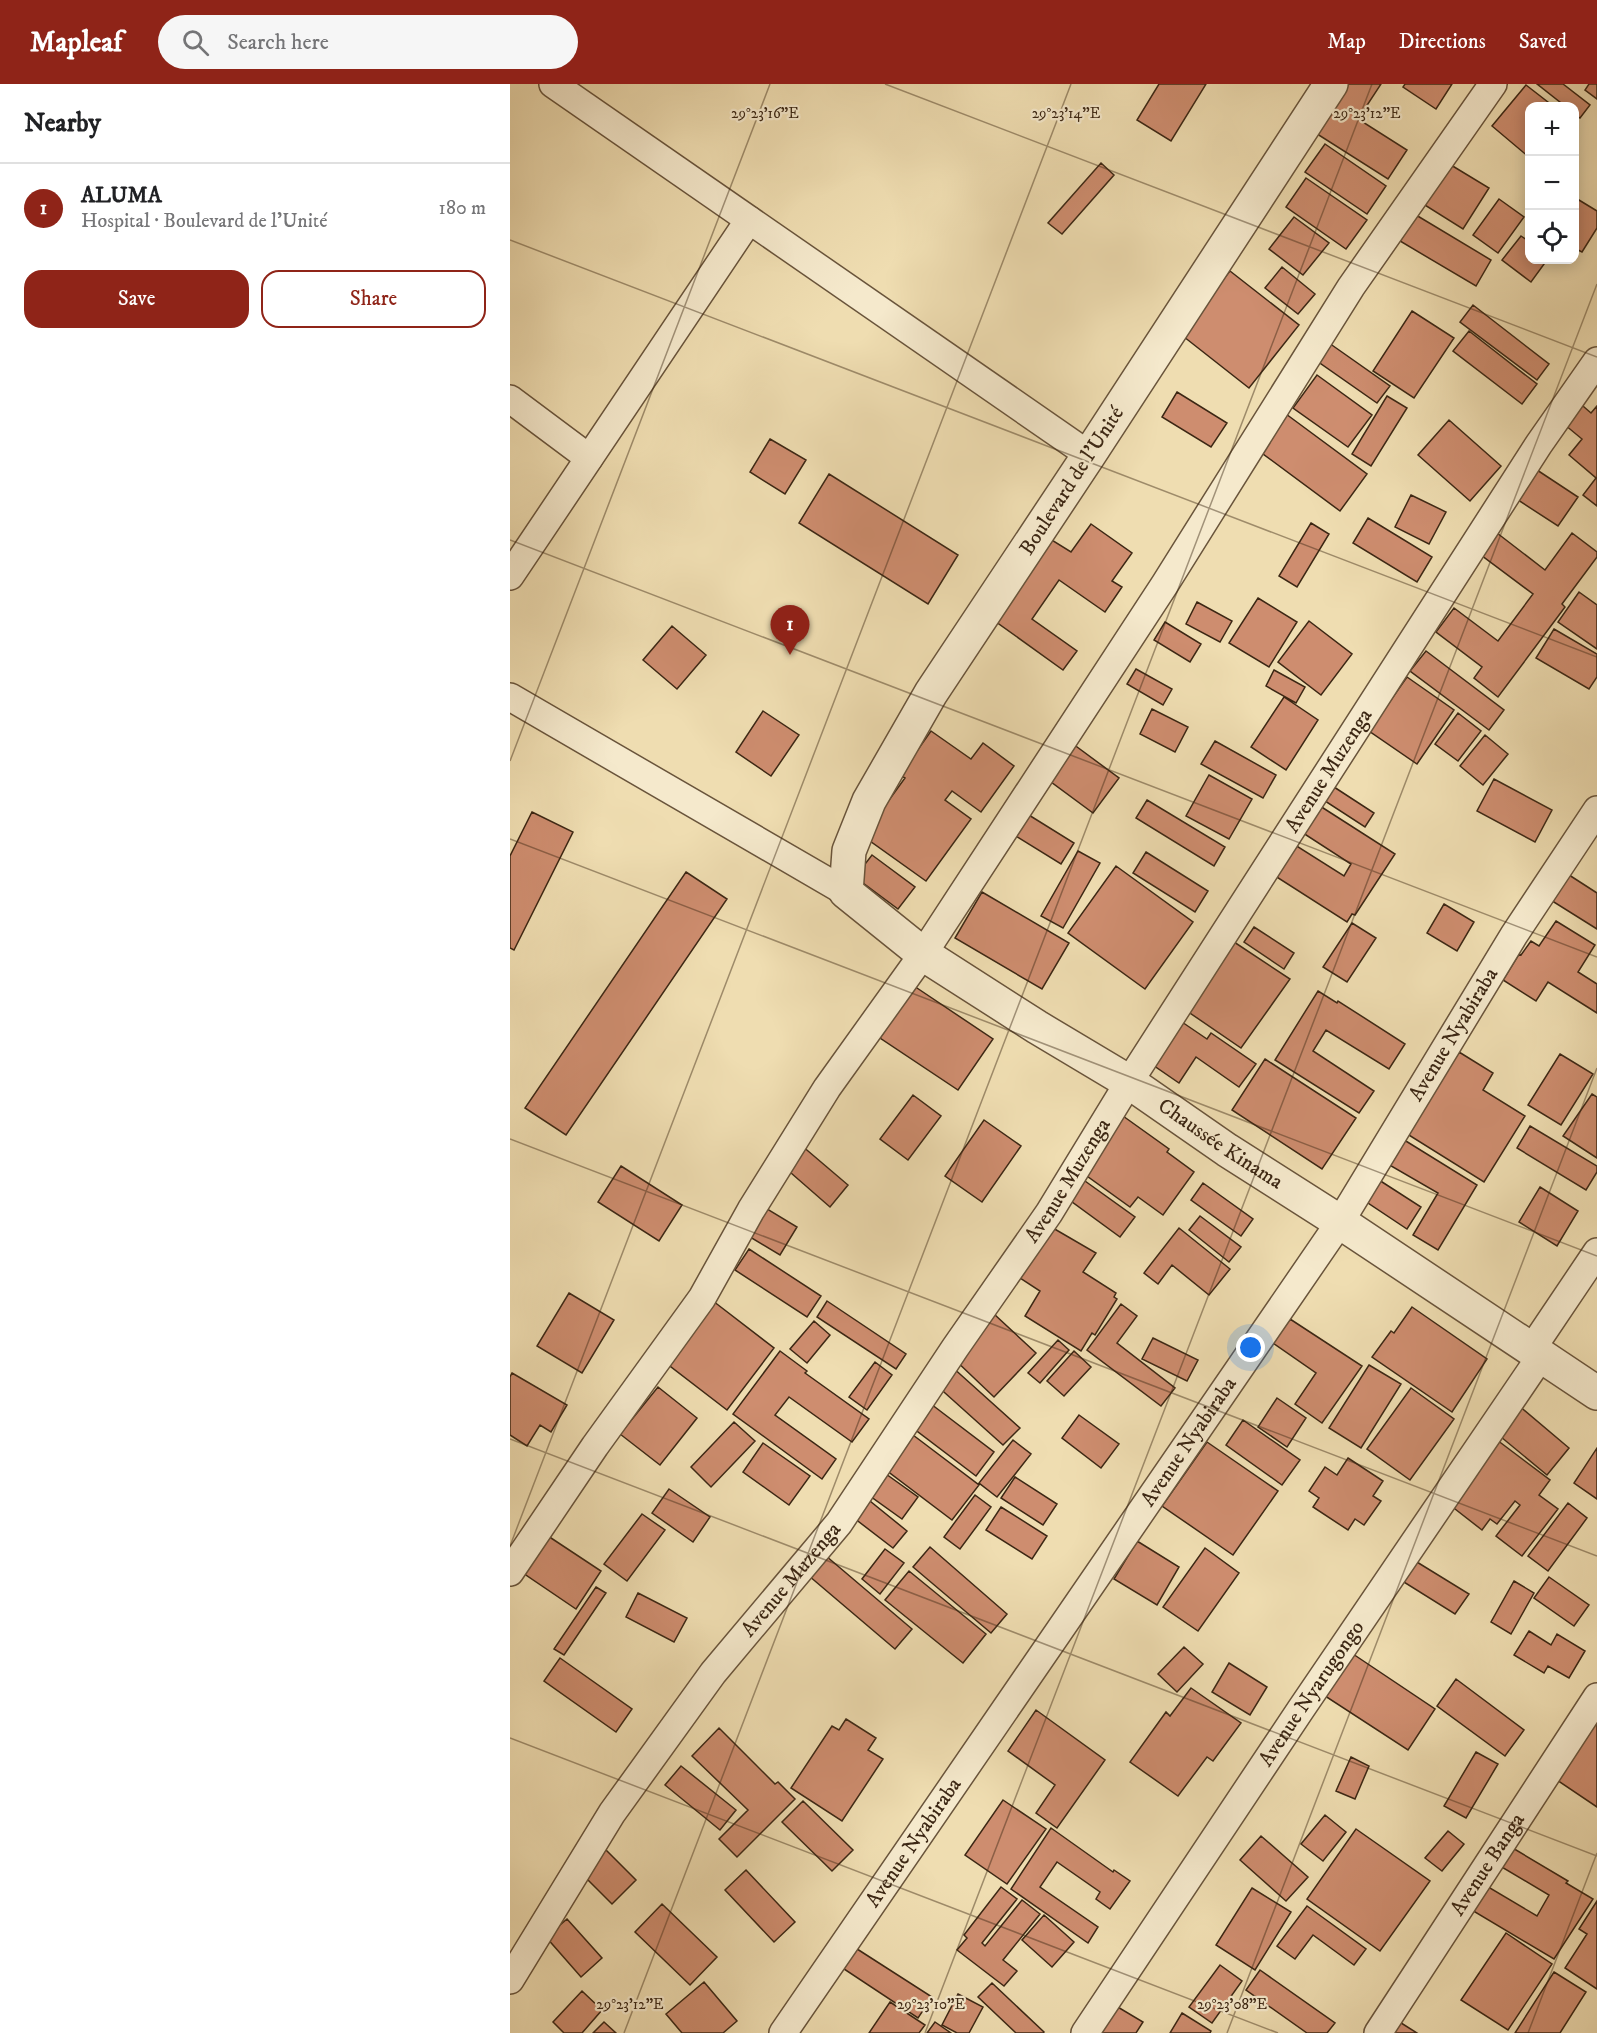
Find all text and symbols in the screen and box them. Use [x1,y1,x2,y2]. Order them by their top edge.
search box [158,15,578,69]
text: Mapleaf [30,25,122,60]
icon: search [179,26,212,59]
text: Search here [227,29,329,56]
text: Map [1327,29,1366,55]
text: Directions [1399,29,1486,55]
text: Saved [1519,29,1567,55]
map controls [1525,102,1579,264]
button: + [1525,102,1579,156]
text: 29°23'16"E [731,104,799,123]
text: 29°23'14"E [1032,104,1101,123]
text: 29°23'12"E [1333,104,1401,123]
text: Nearby [24,107,101,140]
button: − [1525,156,1579,210]
text: ALUMA [81,182,162,209]
text: 1 [40,196,47,221]
text: 180 m [439,196,486,221]
text: Hospital · Boulevard de l'Unité [81,209,327,234]
button: locate [1525,210,1579,264]
button: Save [24,270,249,328]
button: Share [261,270,486,328]
street label: Boulevard de l'Unité [1014,401,1130,560]
pin: 1 [770,606,810,655]
street label: Avenue Muzenga [1280,704,1378,838]
street label: Avenue Nyabiraba [1403,963,1504,1106]
street label: Chaussée Kinama [1153,1093,1288,1195]
street label: Avenue Muzenga [1019,1114,1117,1248]
your location [1236,1333,1265,1362]
street label: Avenue Nyabiraba [1135,1372,1243,1512]
street label: Avenue Muzenga [736,1517,847,1643]
street label: Avenue Nyarugongo [1253,1616,1370,1772]
street label: Avenue Nyabiraba [860,1773,967,1912]
street label: Avenue Banga [1445,1808,1531,1921]
text: 29°23'12"E [596,1995,664,2014]
text: 29°23'10"E [897,1995,965,2014]
text: 29°23'08"E [1197,1995,1267,2014]

